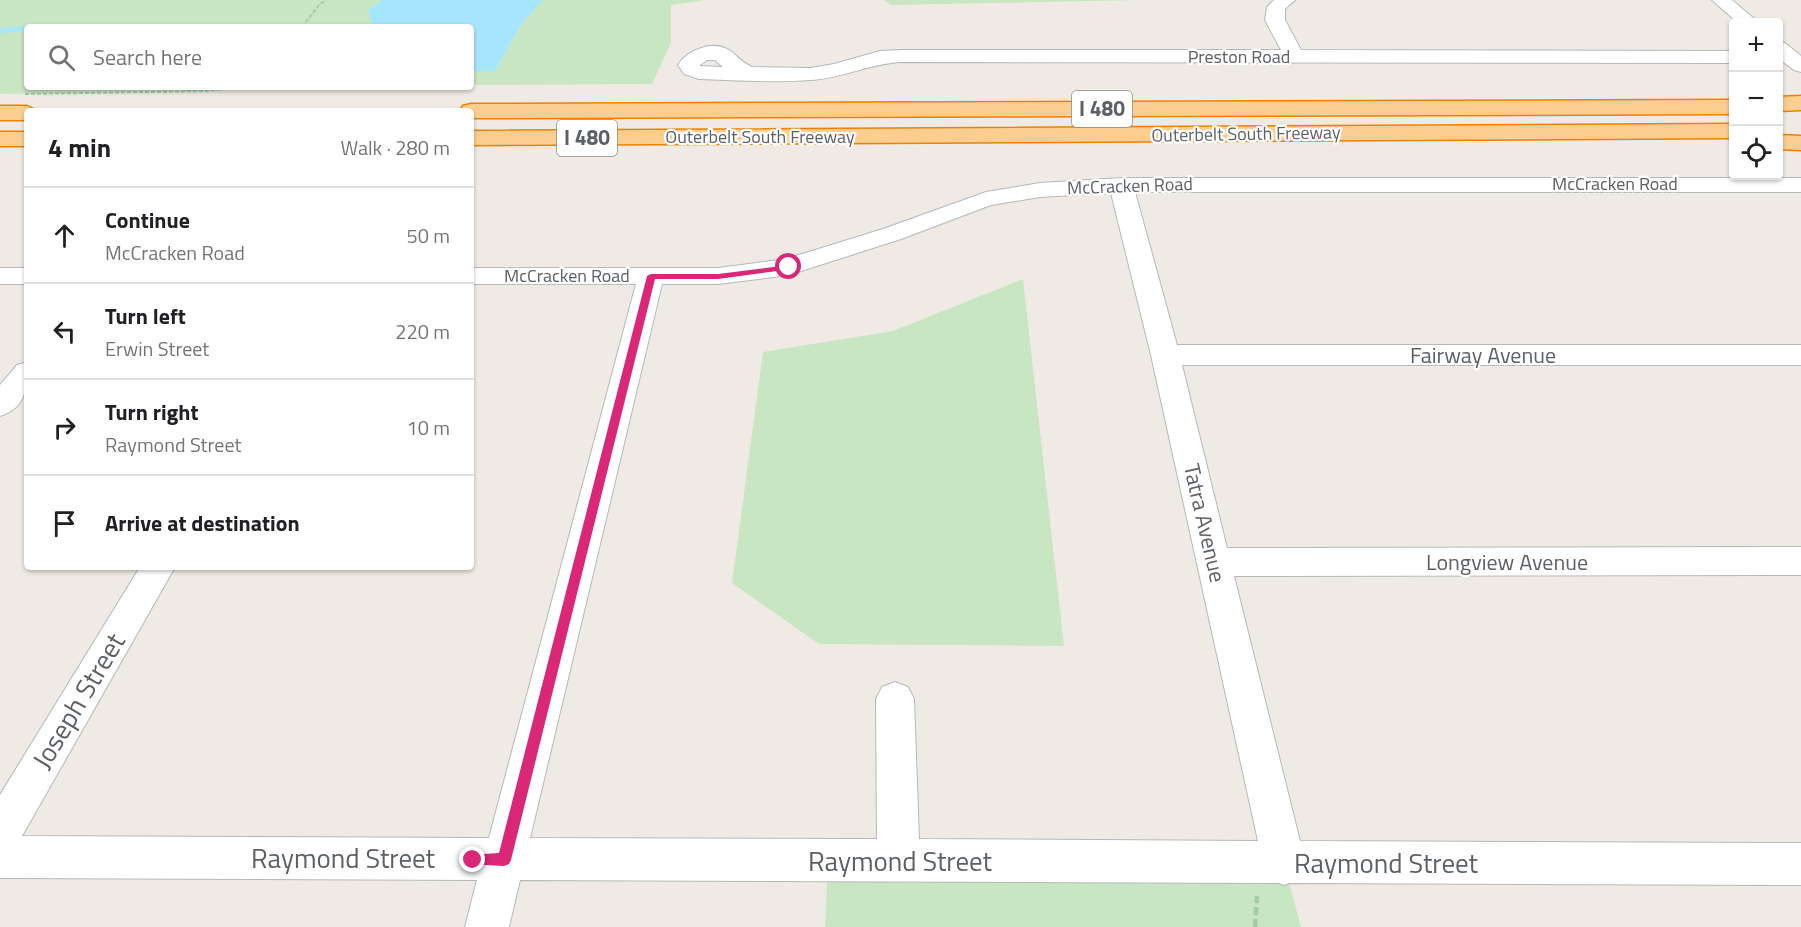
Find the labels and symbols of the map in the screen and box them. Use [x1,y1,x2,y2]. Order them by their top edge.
street label: Preston Road [1188,43,1290,70]
road number: I 480 [1072,91,1132,127]
street label: Outerbelt South Freeway [1151,118,1341,149]
road number: I 480 [557,120,617,156]
street label: Outerbelt South Freeway [665,123,855,150]
street label: McCracken Road [1067,170,1193,201]
street label: McCracken Road [1552,170,1678,197]
route start [775,253,801,279]
street label: McCracken Road [504,262,630,289]
street label: Fairway Avenue [1410,338,1556,372]
street label: Tatra Avenue [1175,460,1235,586]
street label: Longview Avenue [1426,545,1588,579]
street label: Joseph Street [21,624,135,776]
street label: Raymond Street [251,837,436,878]
street label: Raymond Street [808,840,993,881]
street label: Raymond Street [1294,842,1479,883]
route end [459,846,485,872]

